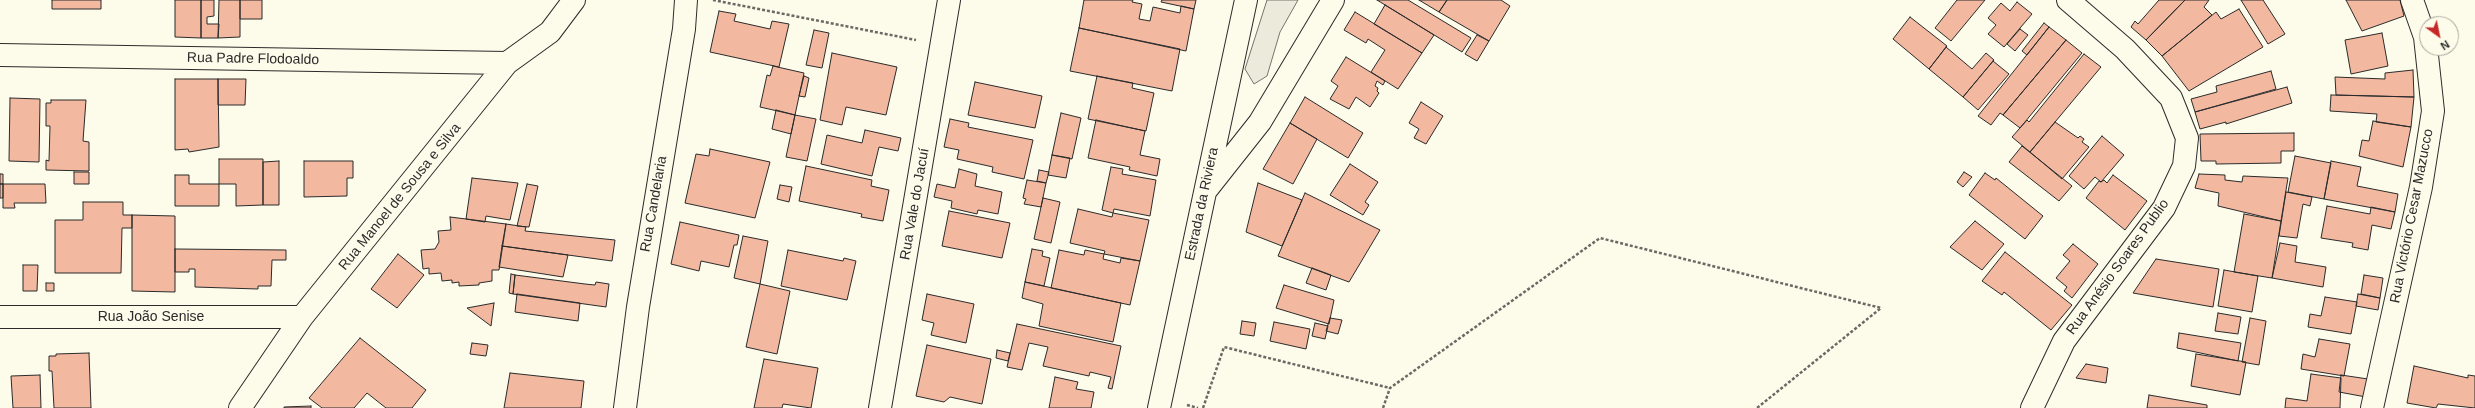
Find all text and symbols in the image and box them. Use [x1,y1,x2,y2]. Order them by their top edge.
north arrow [2419,16,2459,56]
text: N [2438,38,2452,52]
street label: Rua Padre Flodoaldo [187,49,319,69]
street label: Rua Manoel de Sousa e Silva [335,120,465,274]
street label: Rua Victório Cesar Mazucco [2387,127,2437,305]
street label: Estrada da Riviera [1182,146,1222,262]
street label: Rua Vale do Jacuí [897,147,933,261]
street label: Rua Candelaria [637,155,671,253]
street label: Rua Anésio Soares Publio [2063,196,2173,338]
street label: Rua João Senise [98,309,204,325]

